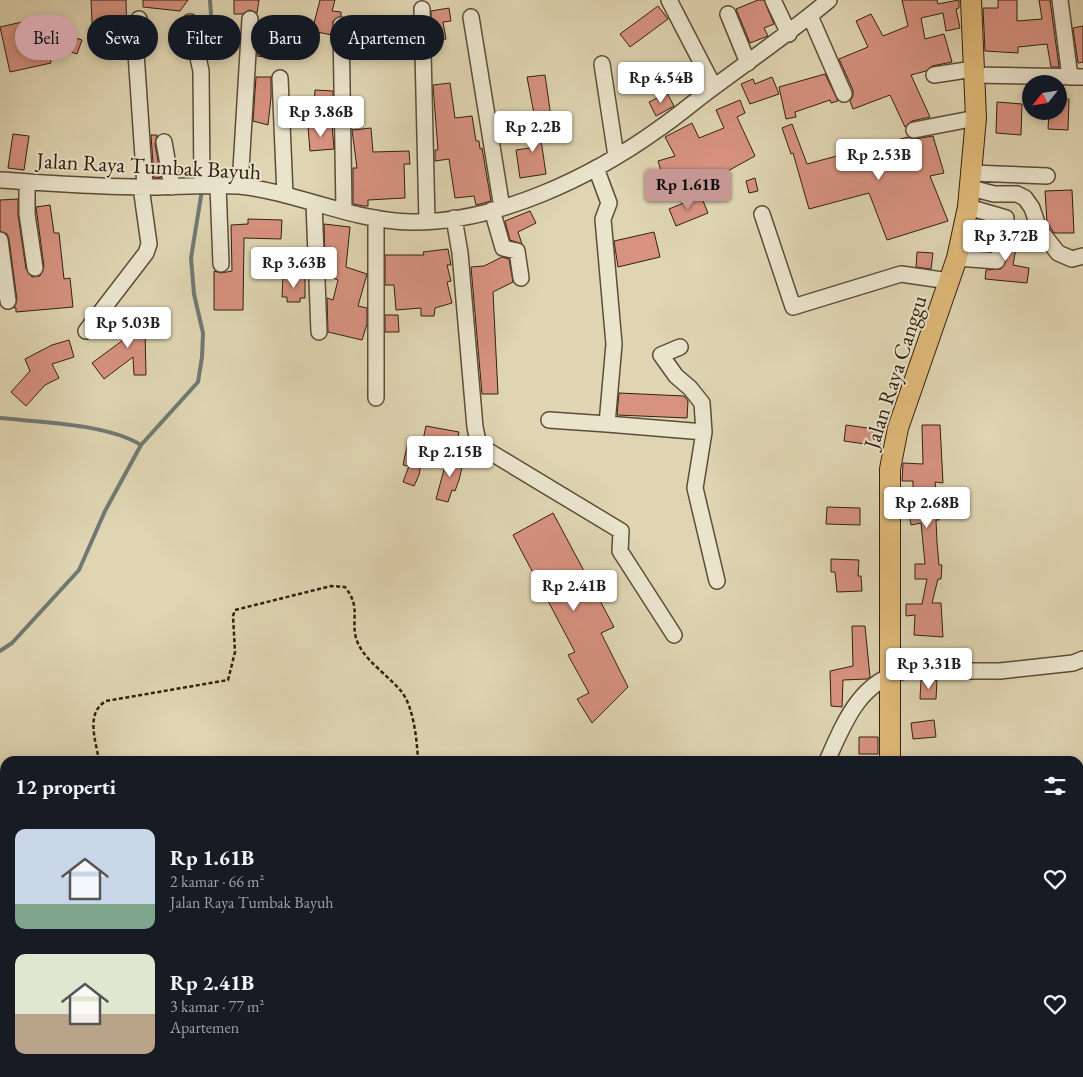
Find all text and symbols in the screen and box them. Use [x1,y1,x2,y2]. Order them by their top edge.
chip: Beli [15,15,77,60]
chip: Sewa [87,15,158,60]
chip: Filter [168,15,241,60]
chip: Baru [251,15,320,60]
chip: Apartemen [330,15,444,60]
pin: Rp 4.54B [609,62,713,104]
text: Rp 4.54B [629,67,693,88]
north arrow [1022,75,1068,120]
map controls [1022,75,1067,120]
pin: Rp 3.86B [269,96,373,138]
text: Rp 3.86B [289,101,353,122]
pin: Rp 2.2B [487,110,579,153]
text: Rp 2.2B [505,116,561,137]
pin: Rp 2.53B [827,138,931,181]
text: Rp 2.53B [847,144,911,165]
street label: Jalan Raya Tumbak Bayuh [34,146,262,186]
pin: Rp 1.61B [636,168,740,211]
text: Rp 1.61B [656,174,720,195]
pin: Rp 3.72B [954,220,1058,262]
text: Rp 3.72B [974,225,1038,246]
pin: Rp 3.63B [242,246,346,289]
text: Rp 3.63B [262,252,326,273]
street label: Jalan Raya Canggu [856,291,934,454]
pin: Rp 5.03B [76,306,180,349]
text: Rp 5.03B [96,312,160,333]
pin: Rp 2.15B [398,436,502,478]
text: Rp 2.15B [418,441,482,462]
pin: Rp 2.68B [875,486,979,529]
text: Rp 2.68B [895,492,959,513]
pin: Rp 2.41B [522,570,626,612]
text: Rp 2.41B [542,575,606,596]
pin: Rp 3.31B [877,648,981,690]
text: Rp 3.31B [897,653,961,674]
icon: filters [1041,772,1069,800]
text: 12 properti [15,773,116,800]
text: Rp 1.61B [170,844,254,871]
icon: home [55,849,115,909]
icon: heart [1041,865,1069,893]
text: 2 kamar · 66 m² [170,871,264,892]
text: Jalan Raya Tumbak Bayuh [170,892,334,913]
text: Rp 2.41B [170,969,254,996]
icon: home [55,974,115,1034]
icon: heart [1041,990,1069,1018]
text: 3 kamar · 77 m² [170,996,264,1017]
text: Apartemen [170,1017,239,1038]

